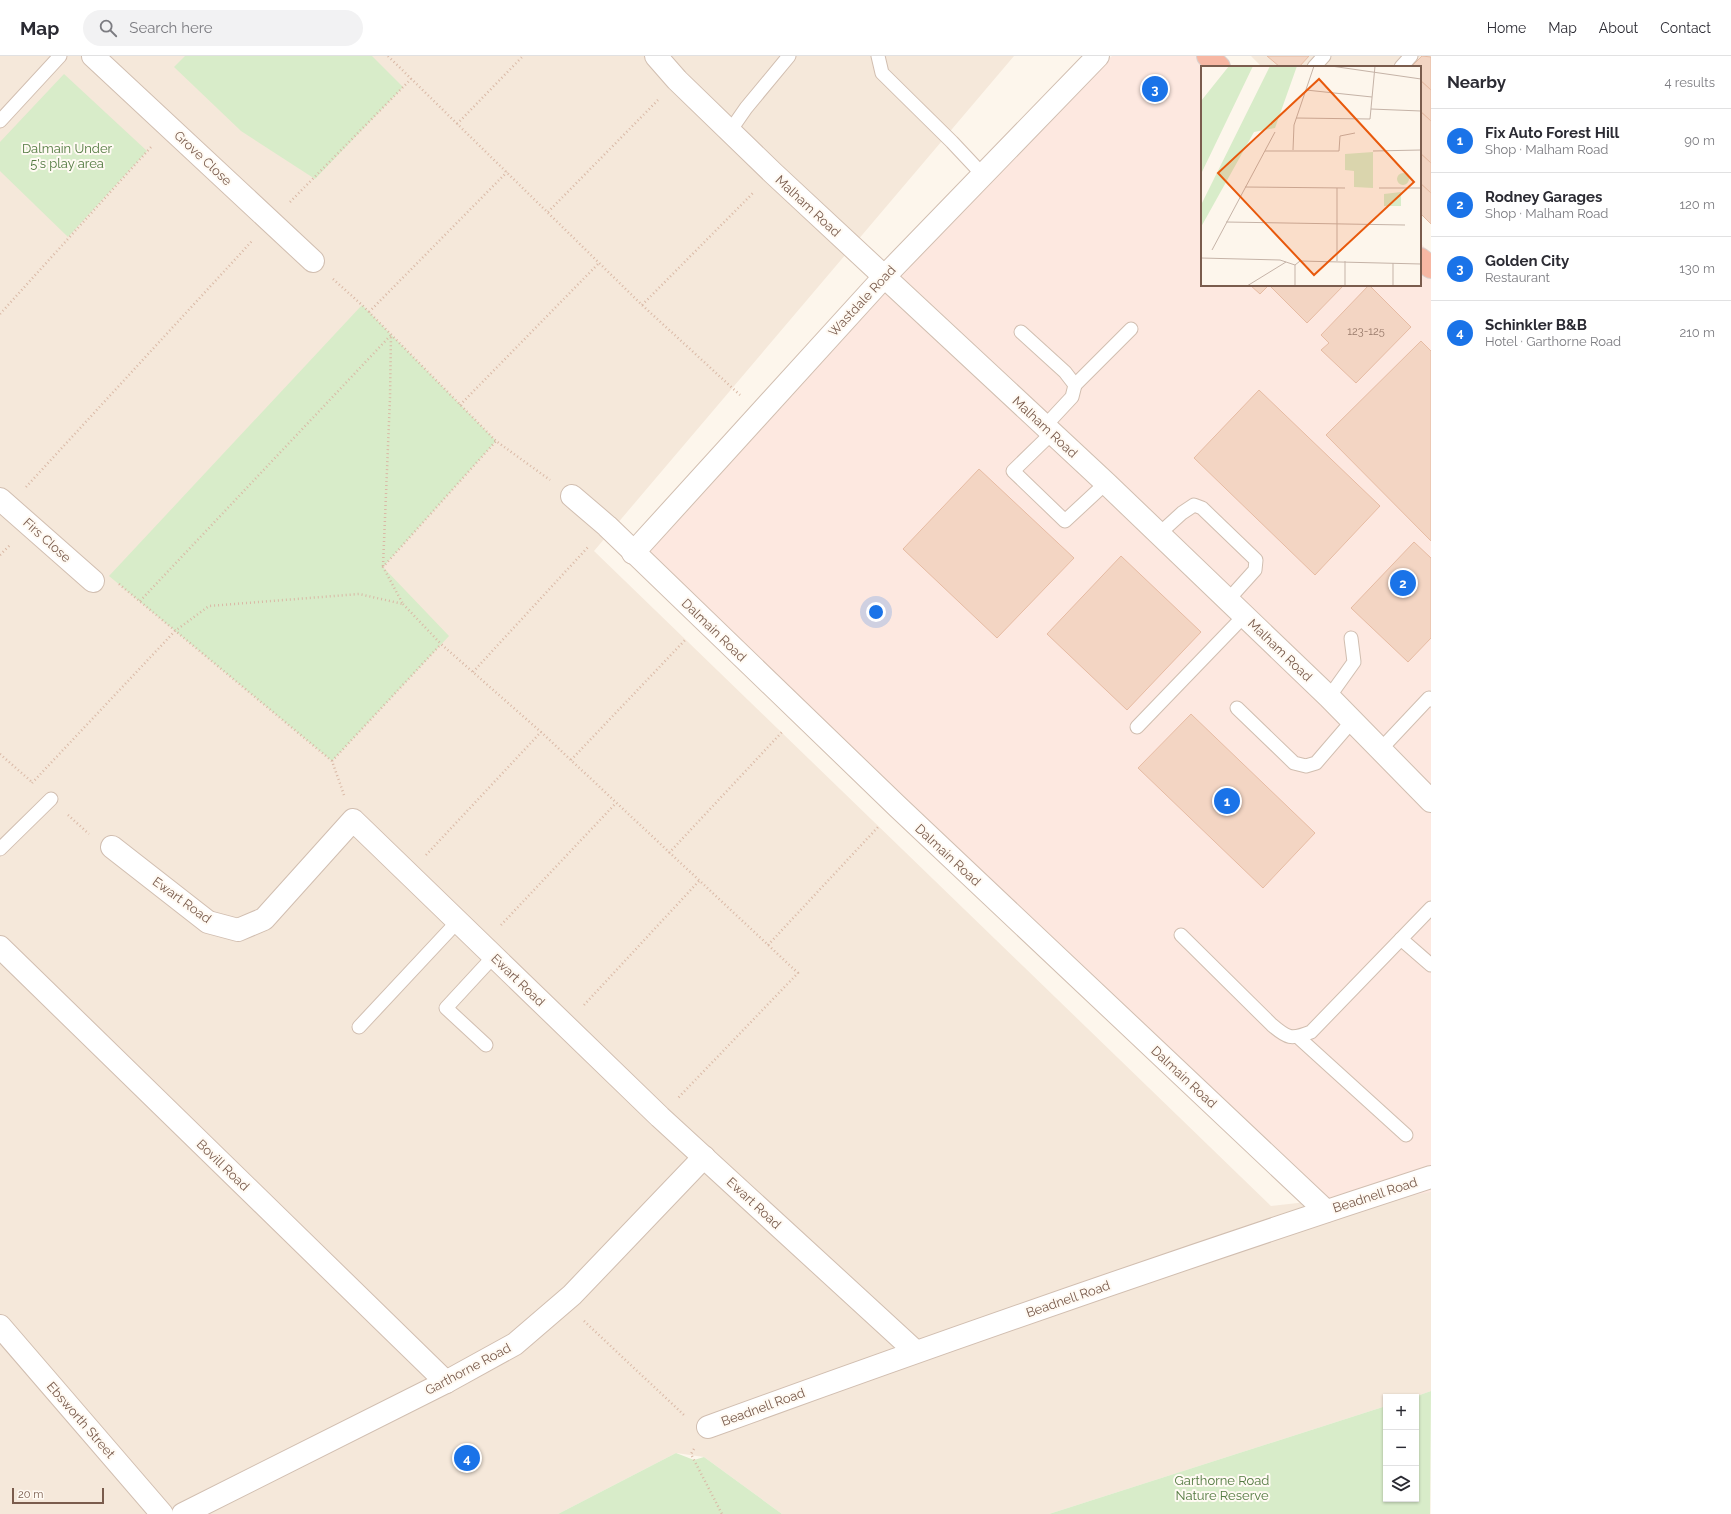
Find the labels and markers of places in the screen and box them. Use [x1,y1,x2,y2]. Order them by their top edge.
pin: 3 [1142,74,1168,104]
pin: 2 [1390,568,1416,598]
pin: 1 [1214,786,1240,816]
pin: 4 [454,1443,480,1473]

